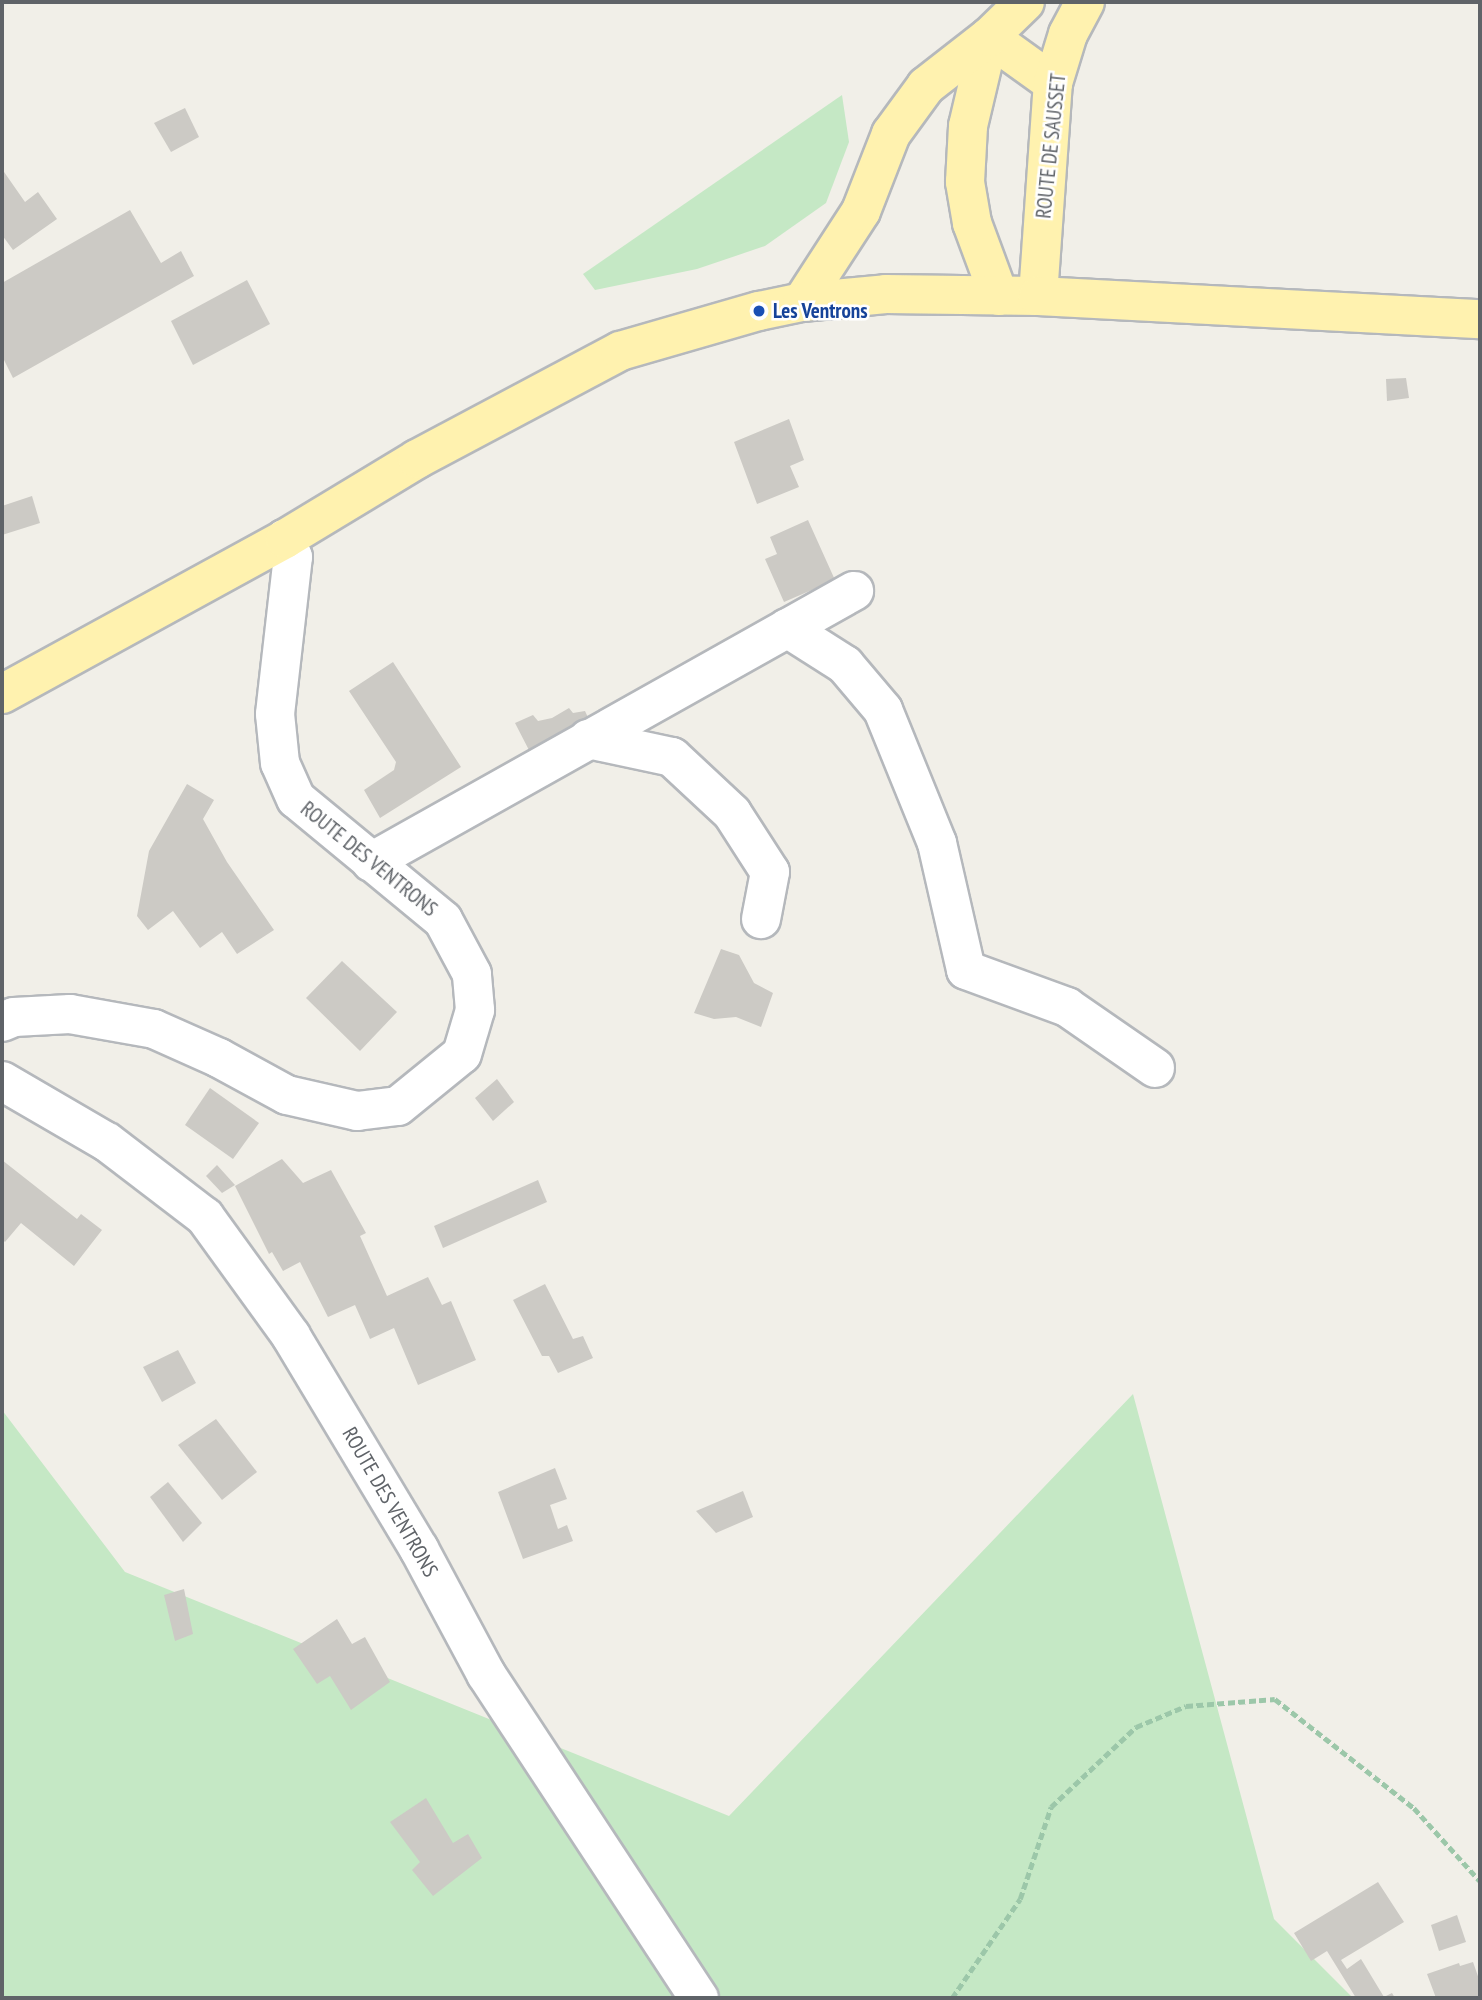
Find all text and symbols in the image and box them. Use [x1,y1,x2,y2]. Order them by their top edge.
street label: ROUTE DE SAUSSET [1031,72,1071,220]
place label: Les Ventrons [773,298,868,324]
marker: Les Ventrons [751,303,767,319]
street label: ROUTE DES VENTRONS [295,796,443,922]
street label: ROUTE DES VENTRONS [337,1423,443,1581]

